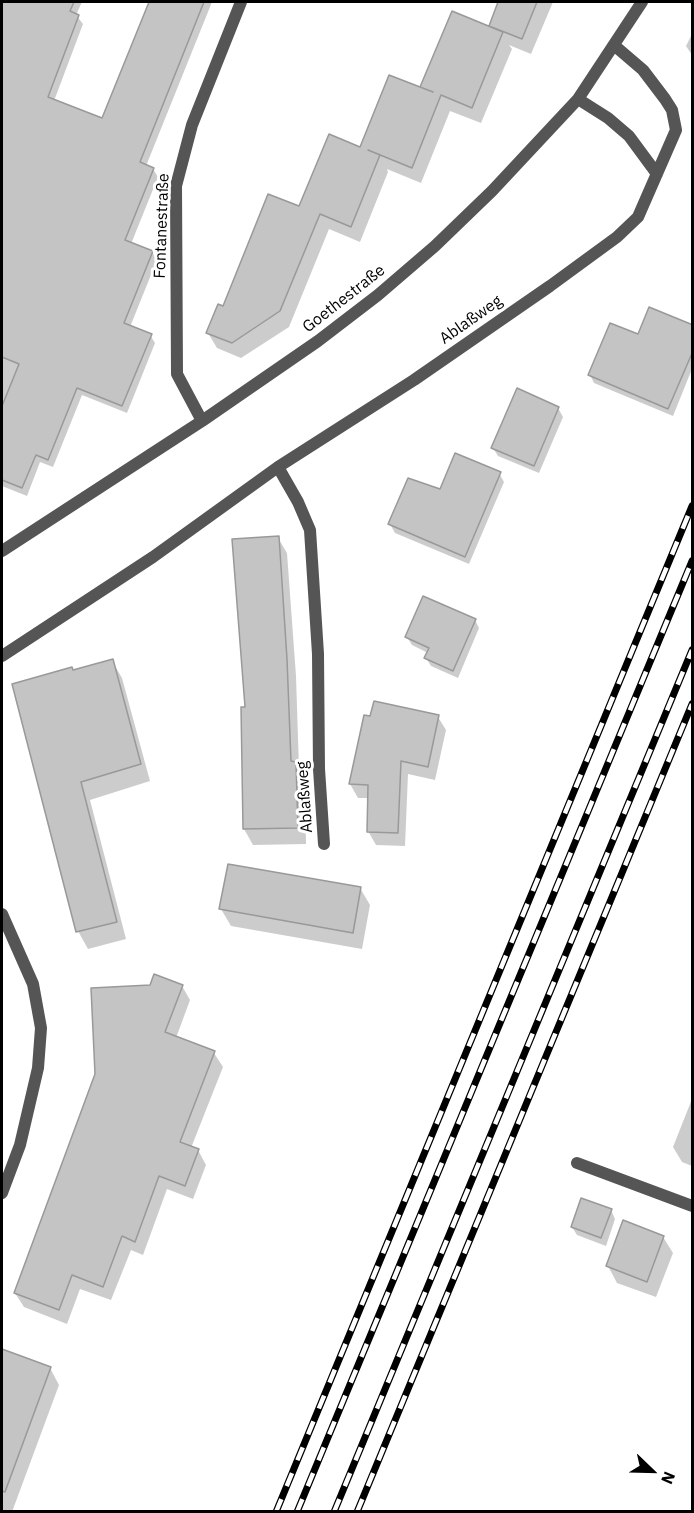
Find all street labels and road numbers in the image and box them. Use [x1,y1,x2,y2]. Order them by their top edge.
street label: Fontanestraße [151,173,173,279]
street label: Goethestraße [299,261,389,337]
street label: Ablaßweg [436,291,506,349]
street label: Ablaßweg [293,760,317,834]

